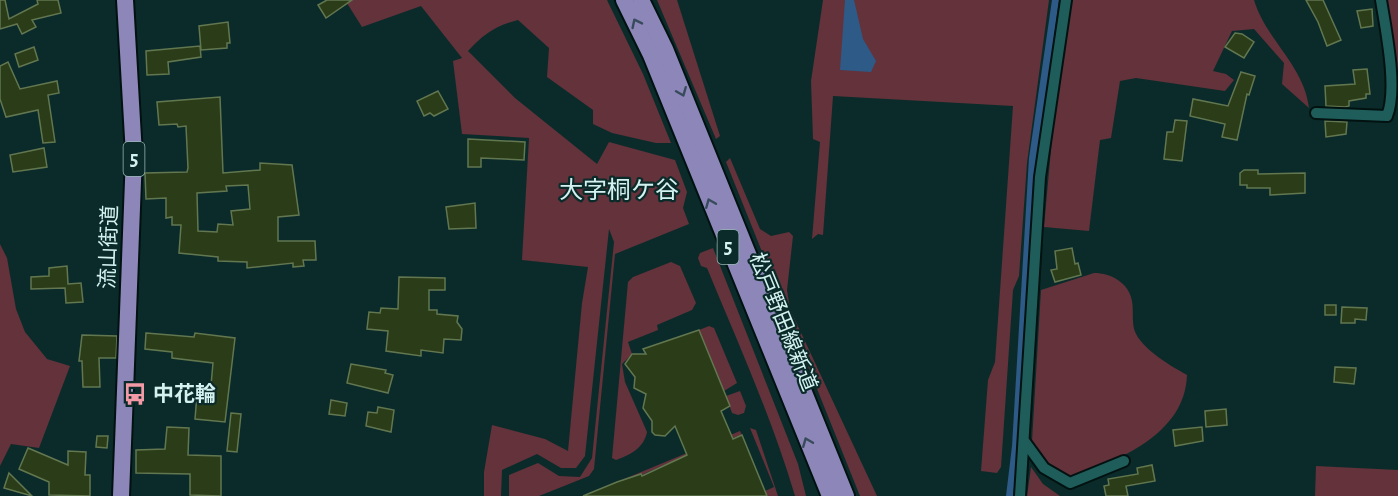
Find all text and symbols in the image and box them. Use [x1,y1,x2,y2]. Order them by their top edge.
one-way arrow [632,18,643,29]
one-way arrow [675,85,687,96]
road number: 5 [124,142,144,176]
district label: 大字桐ケ谷 [559,177,679,203]
one-way arrow [705,198,718,209]
street label: 流山街道 [96,205,121,289]
road number: 5 [718,230,738,264]
street label: 松戸野田線新道 [746,250,821,394]
bus stop icon: 中花輪 [122,381,148,407]
place label: 中花輪 [153,382,216,405]
one-way arrow [802,437,815,448]

